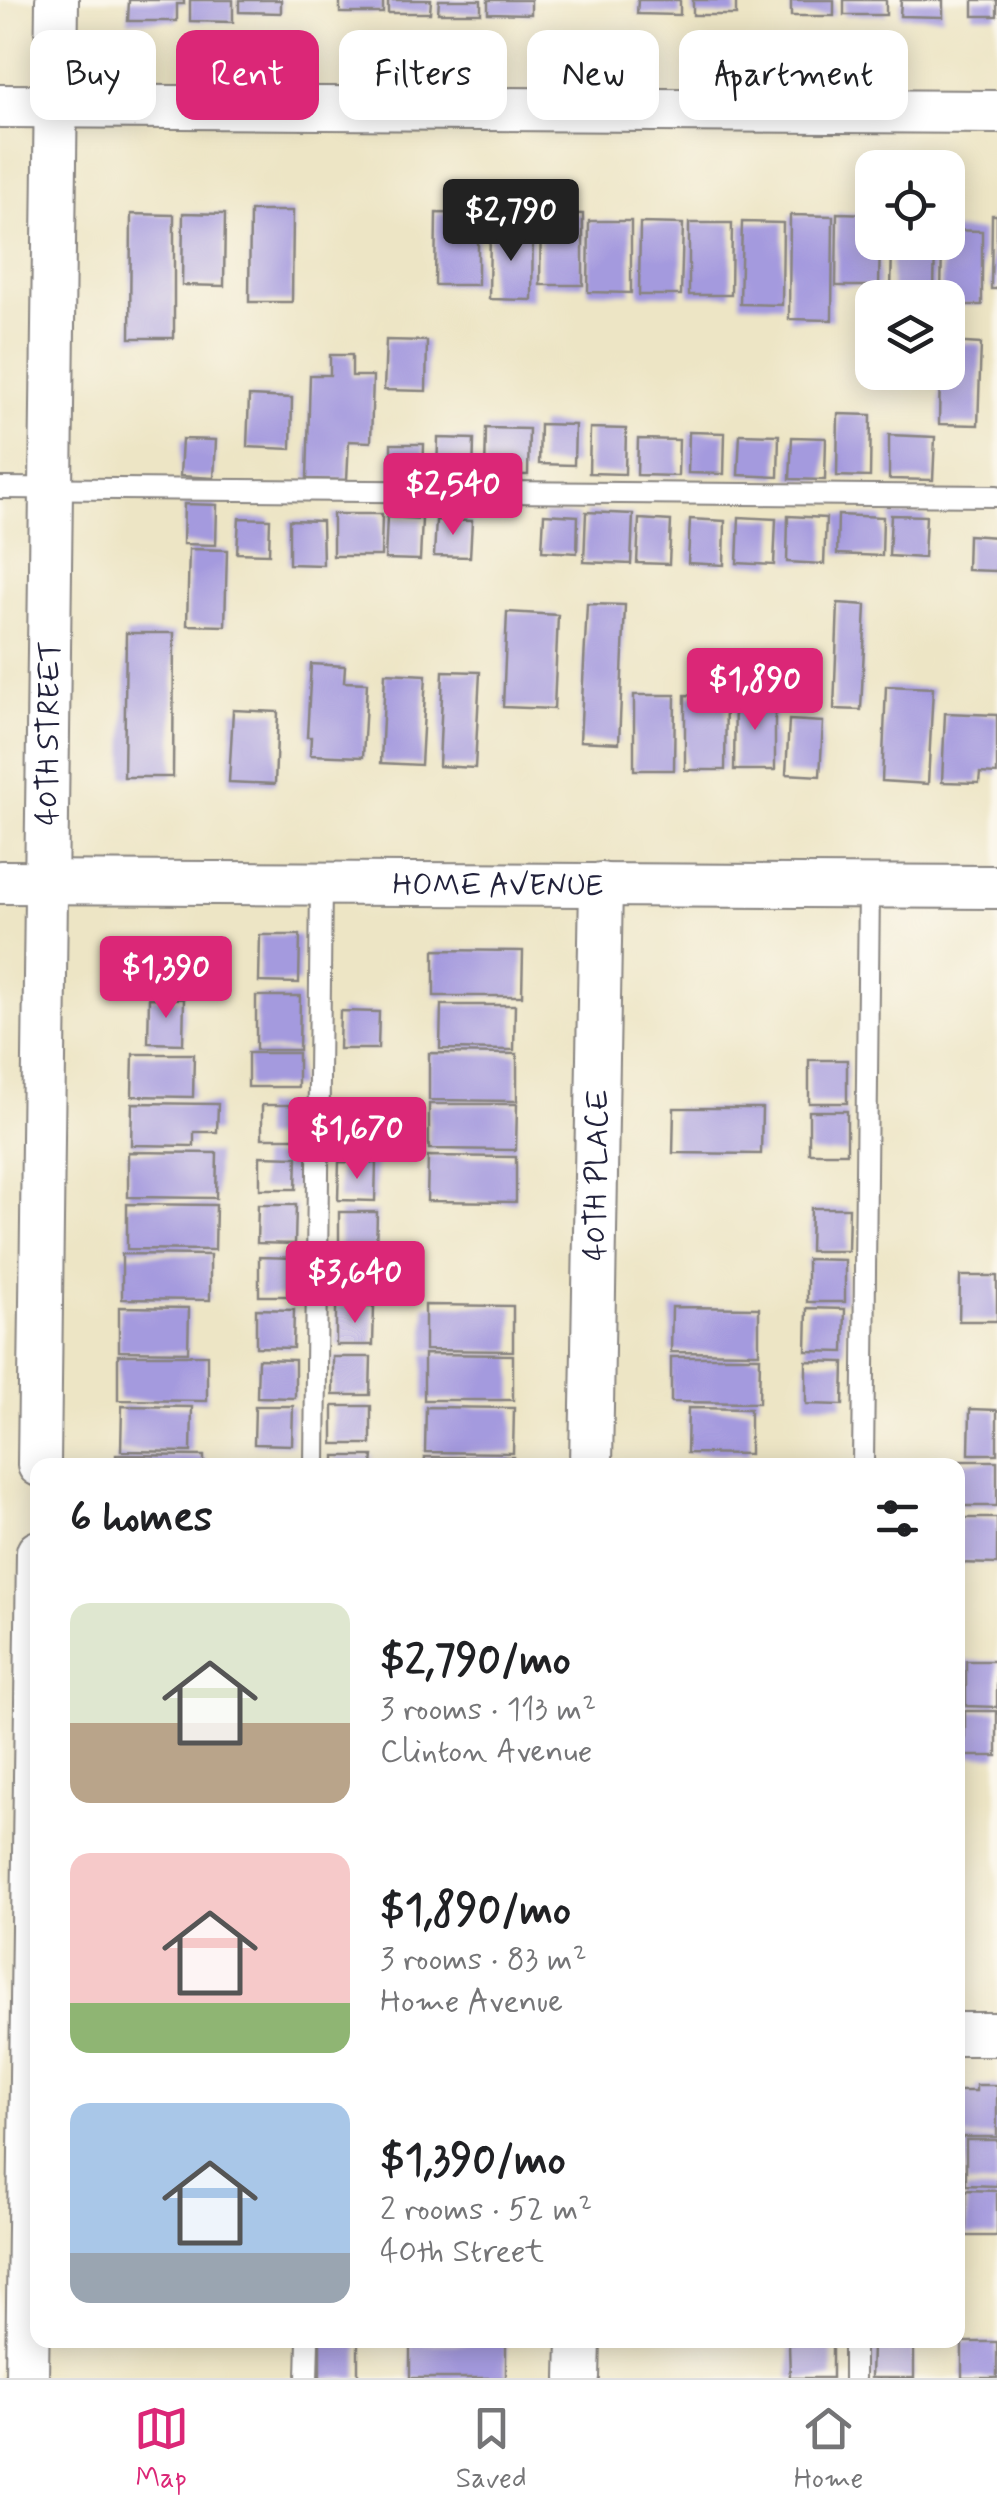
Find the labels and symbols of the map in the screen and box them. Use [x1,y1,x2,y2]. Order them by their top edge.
pin: $2,790 [430,179,592,264]
pin: $2,540 [372,453,534,538]
street label: 40TH STREET [29,640,70,826]
pin: $1,890 [674,648,836,733]
street label: HOME AVENUE [392,866,603,906]
pin: $1,390 [85,936,247,1021]
street label: 40TH PLACE [577,1089,618,1261]
pin: $1,670 [276,1097,438,1182]
pin: $3,640 [274,1241,436,1326]

